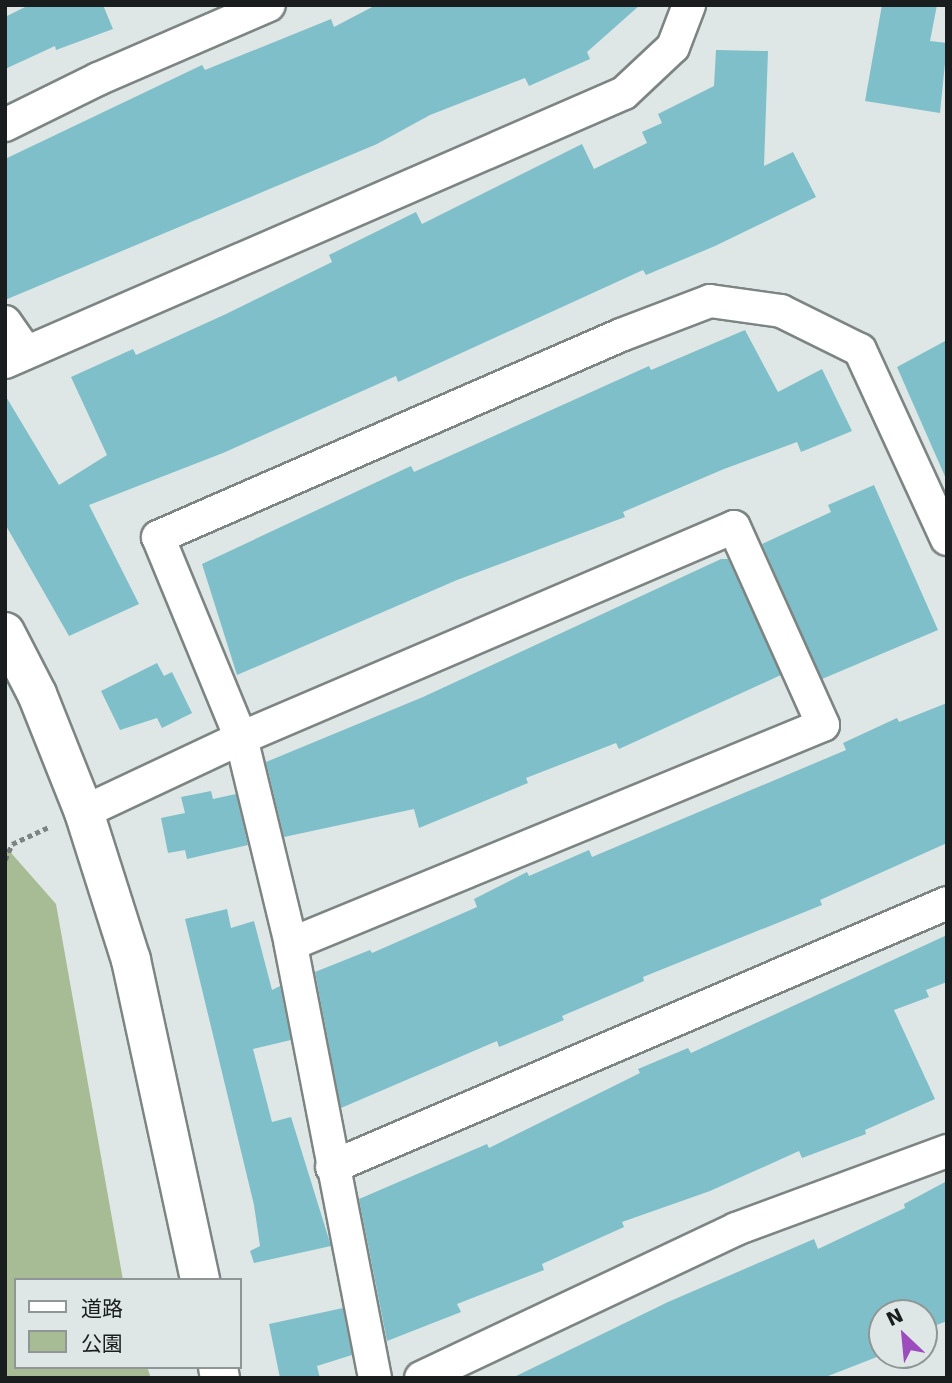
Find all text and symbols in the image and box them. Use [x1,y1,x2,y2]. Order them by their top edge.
legend [14,1278,242,1369]
text: 道路 [81,1297,123,1321]
north arrow [868,1299,938,1369]
text: N [883,1304,907,1330]
text: 公園 [81,1332,123,1356]

